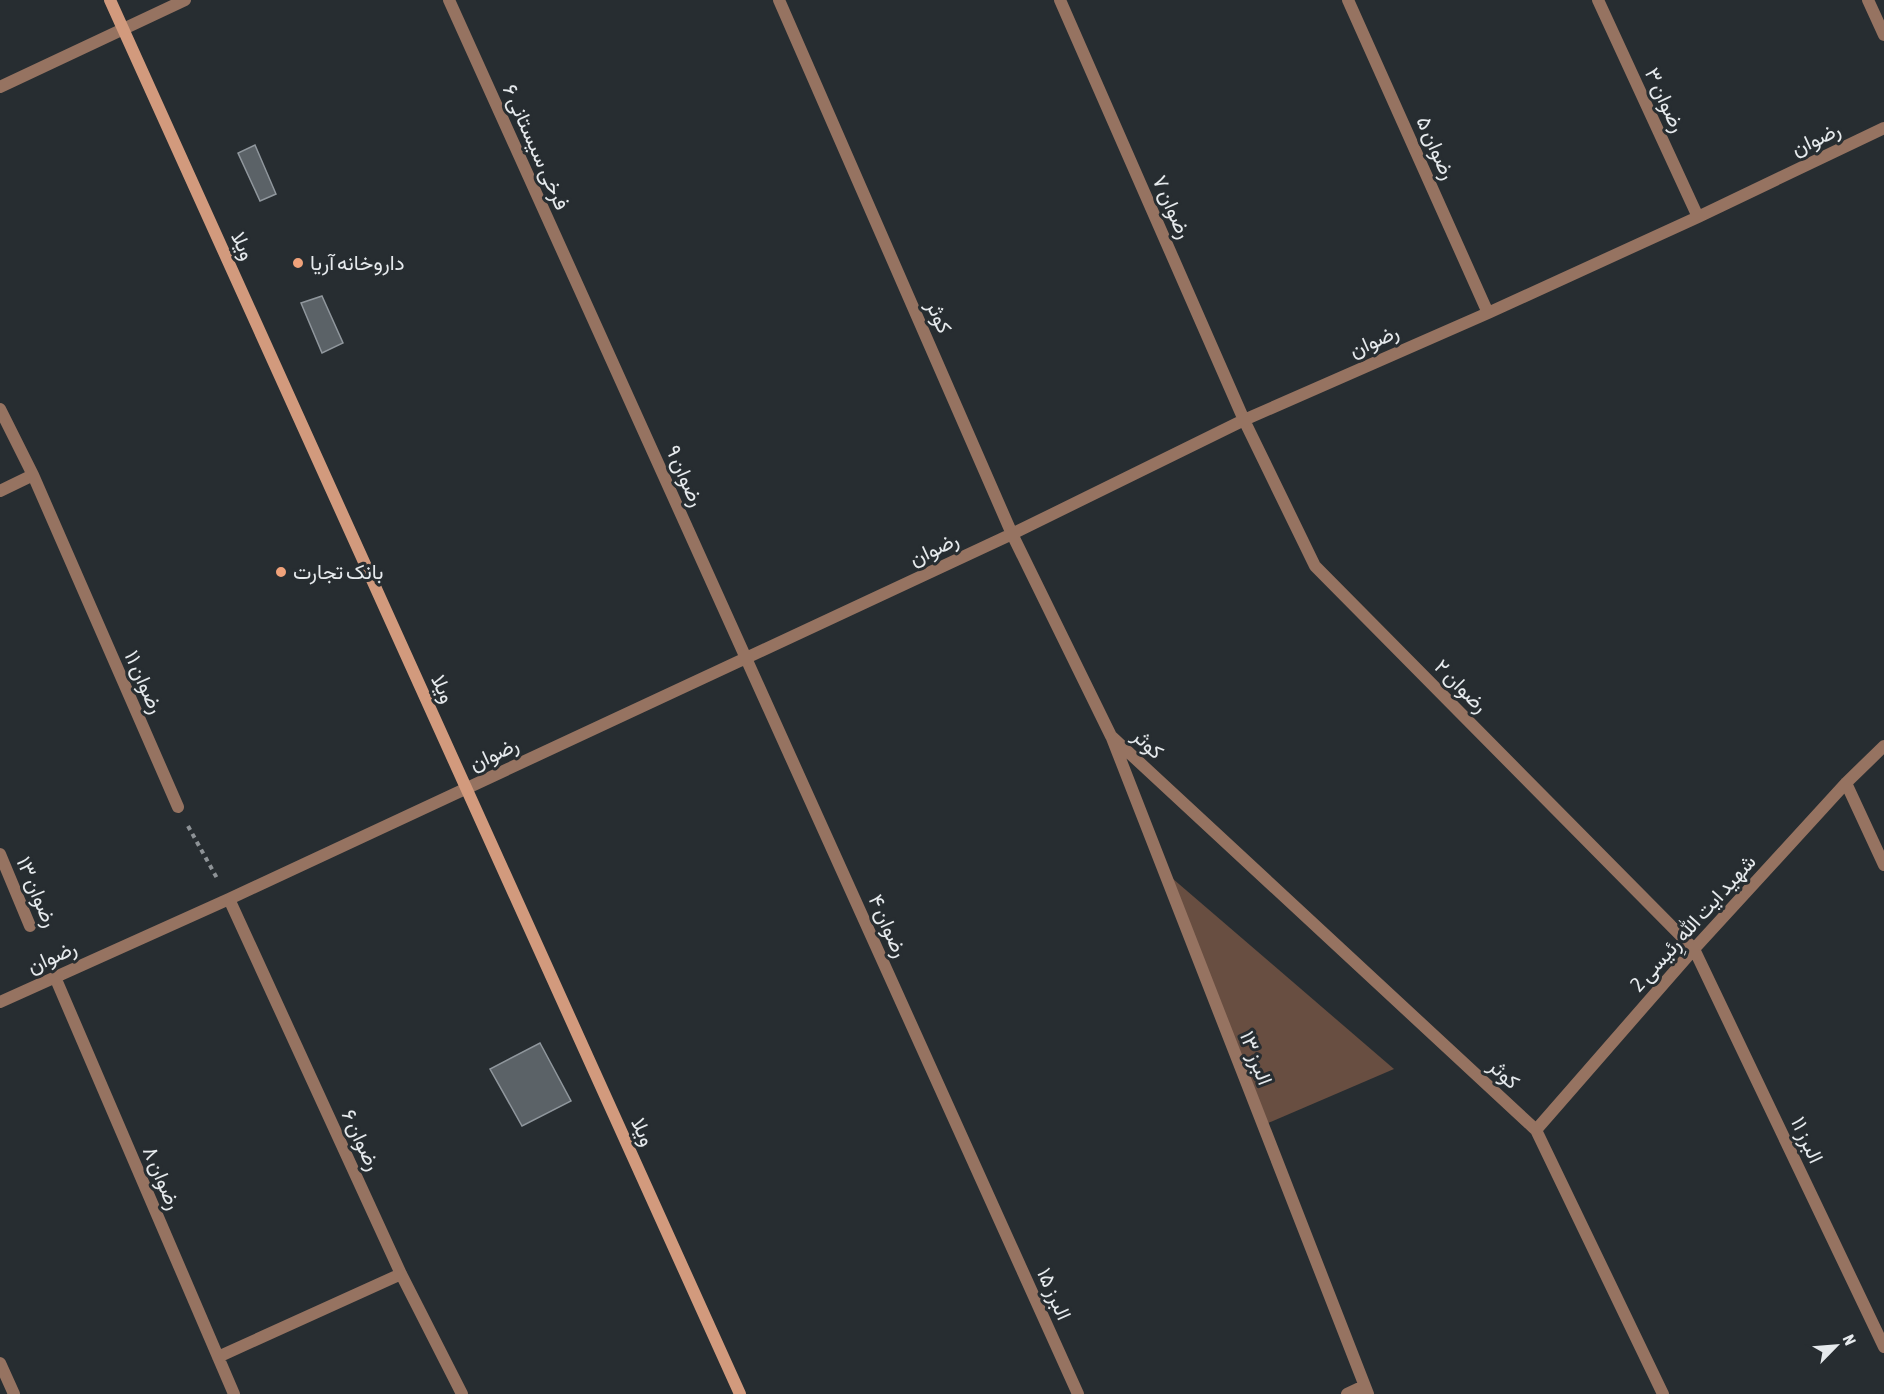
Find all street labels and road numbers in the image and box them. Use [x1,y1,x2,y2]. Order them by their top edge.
street label: رضوان ۳ [1639,64,1691,136]
street label: فرخی سیستانی ۶ [497,80,575,214]
street label: رضوان ۵ [1411,112,1461,184]
street label: رضوان [1787,116,1845,162]
street label: رضوان ۷ [1147,171,1197,243]
street label: ویلا [225,228,261,264]
street label: کوثر [920,296,958,337]
street label: رضوان [1345,319,1403,363]
street label: رضوان ۹ [660,441,710,511]
street label: رضوان [905,526,963,572]
street label: رضوان ۱۱ [119,646,169,718]
street label: رضوان ۲ [1429,654,1493,718]
street label: ویلا [425,671,461,707]
street label: کوثر [1126,722,1169,765]
street label: رضوان [465,731,523,777]
street label: شهید ایت الله رِئیسی 2 [1625,849,1764,1000]
street label: رضوان ۱۳ [11,853,63,931]
street label: رضوان ۴ [863,890,913,962]
street label: رضوان [23,935,81,979]
street label: البرز ۱۳ [1234,1027,1278,1089]
street label: کوثر [1482,1052,1525,1095]
street label: رضوان ۶ [336,1105,386,1175]
street label: البرز ۱۱ [1785,1113,1829,1167]
street label: ویلا [625,1114,661,1150]
street label: رضوان ۸ [137,1142,187,1214]
street label: البرز ۱۵ [1031,1264,1077,1324]

